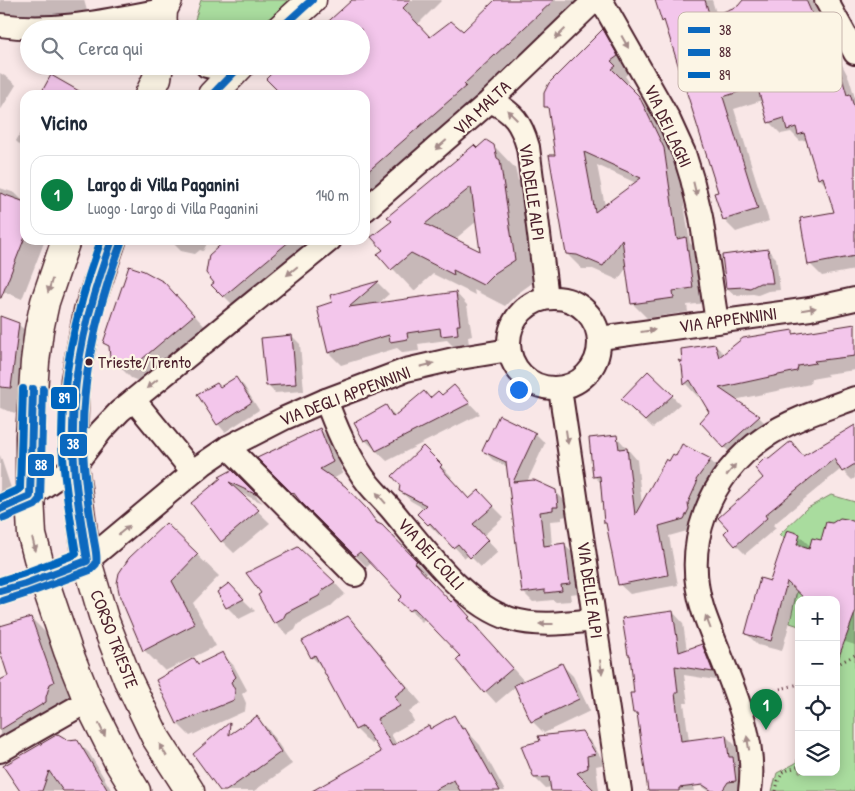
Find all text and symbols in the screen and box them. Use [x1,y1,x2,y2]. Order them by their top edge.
legend [678,12,842,92]
search box [20,20,370,75]
text: 38 [719,20,731,39]
one-way arrow [554,28,566,40]
icon: search [38,34,66,62]
text: Cerca qui [78,35,143,61]
one-way arrow [621,35,629,50]
text: 88 [719,42,731,61]
text: 89 [719,65,730,84]
street label: VIA MALTA [447,74,516,141]
street label: VIA DEI LAGHI [638,80,699,171]
text: Vicino [40,108,87,137]
one-way arrow [506,110,518,122]
one-way arrow [436,139,448,151]
street label: VIA DELLE ALPI [513,142,552,242]
text: Largo di Villa Paganini [88,171,239,197]
one-way arrow [691,181,699,196]
text: 1 [54,184,60,206]
text: 140 m [315,184,349,206]
text: Luogo · Largo di Villa Paganini [88,197,258,219]
one-way arrow [286,266,299,277]
one-way arrow [46,279,54,294]
street label: VIA APPENNINI [677,300,778,339]
one-way arrow [801,304,817,312]
one-way arrow [641,327,657,335]
place label: Trieste/Trento [98,350,191,373]
marker: Trieste/Trento [84,357,94,367]
street label: VIA DEGLI APPENNINI [276,359,414,432]
one-way arrow [420,361,435,369]
your location [506,377,532,403]
one-way arrow [146,379,159,390]
line badge: 89 [50,386,78,410]
text: 89 [58,388,70,407]
one-way arrow [563,429,571,445]
line badge: 38 [59,433,88,457]
text: 38 [67,434,79,453]
line badge: 88 [27,453,55,477]
text: 88 [35,455,47,474]
one-way arrow [725,464,736,477]
one-way arrow [376,492,387,505]
street label: VIA DEI COLLI [392,512,471,595]
one-way arrow [117,524,130,535]
one-way arrow [30,537,38,552]
street label: VIA DELLE ALPI [571,540,610,640]
street label: CORSO TRIESTE [84,586,145,692]
map controls [795,596,840,776]
button: + [795,596,840,641]
one-way arrow [704,614,712,629]
one-way arrow [538,620,554,628]
button: − [795,641,840,686]
one-way arrow [598,659,606,675]
button: locate [795,686,840,731]
pin: 1 [750,689,782,730]
one-way arrow [98,723,106,737]
button: layers [795,731,840,776]
one-way arrow [743,734,751,750]
one-way arrow [159,744,168,757]

